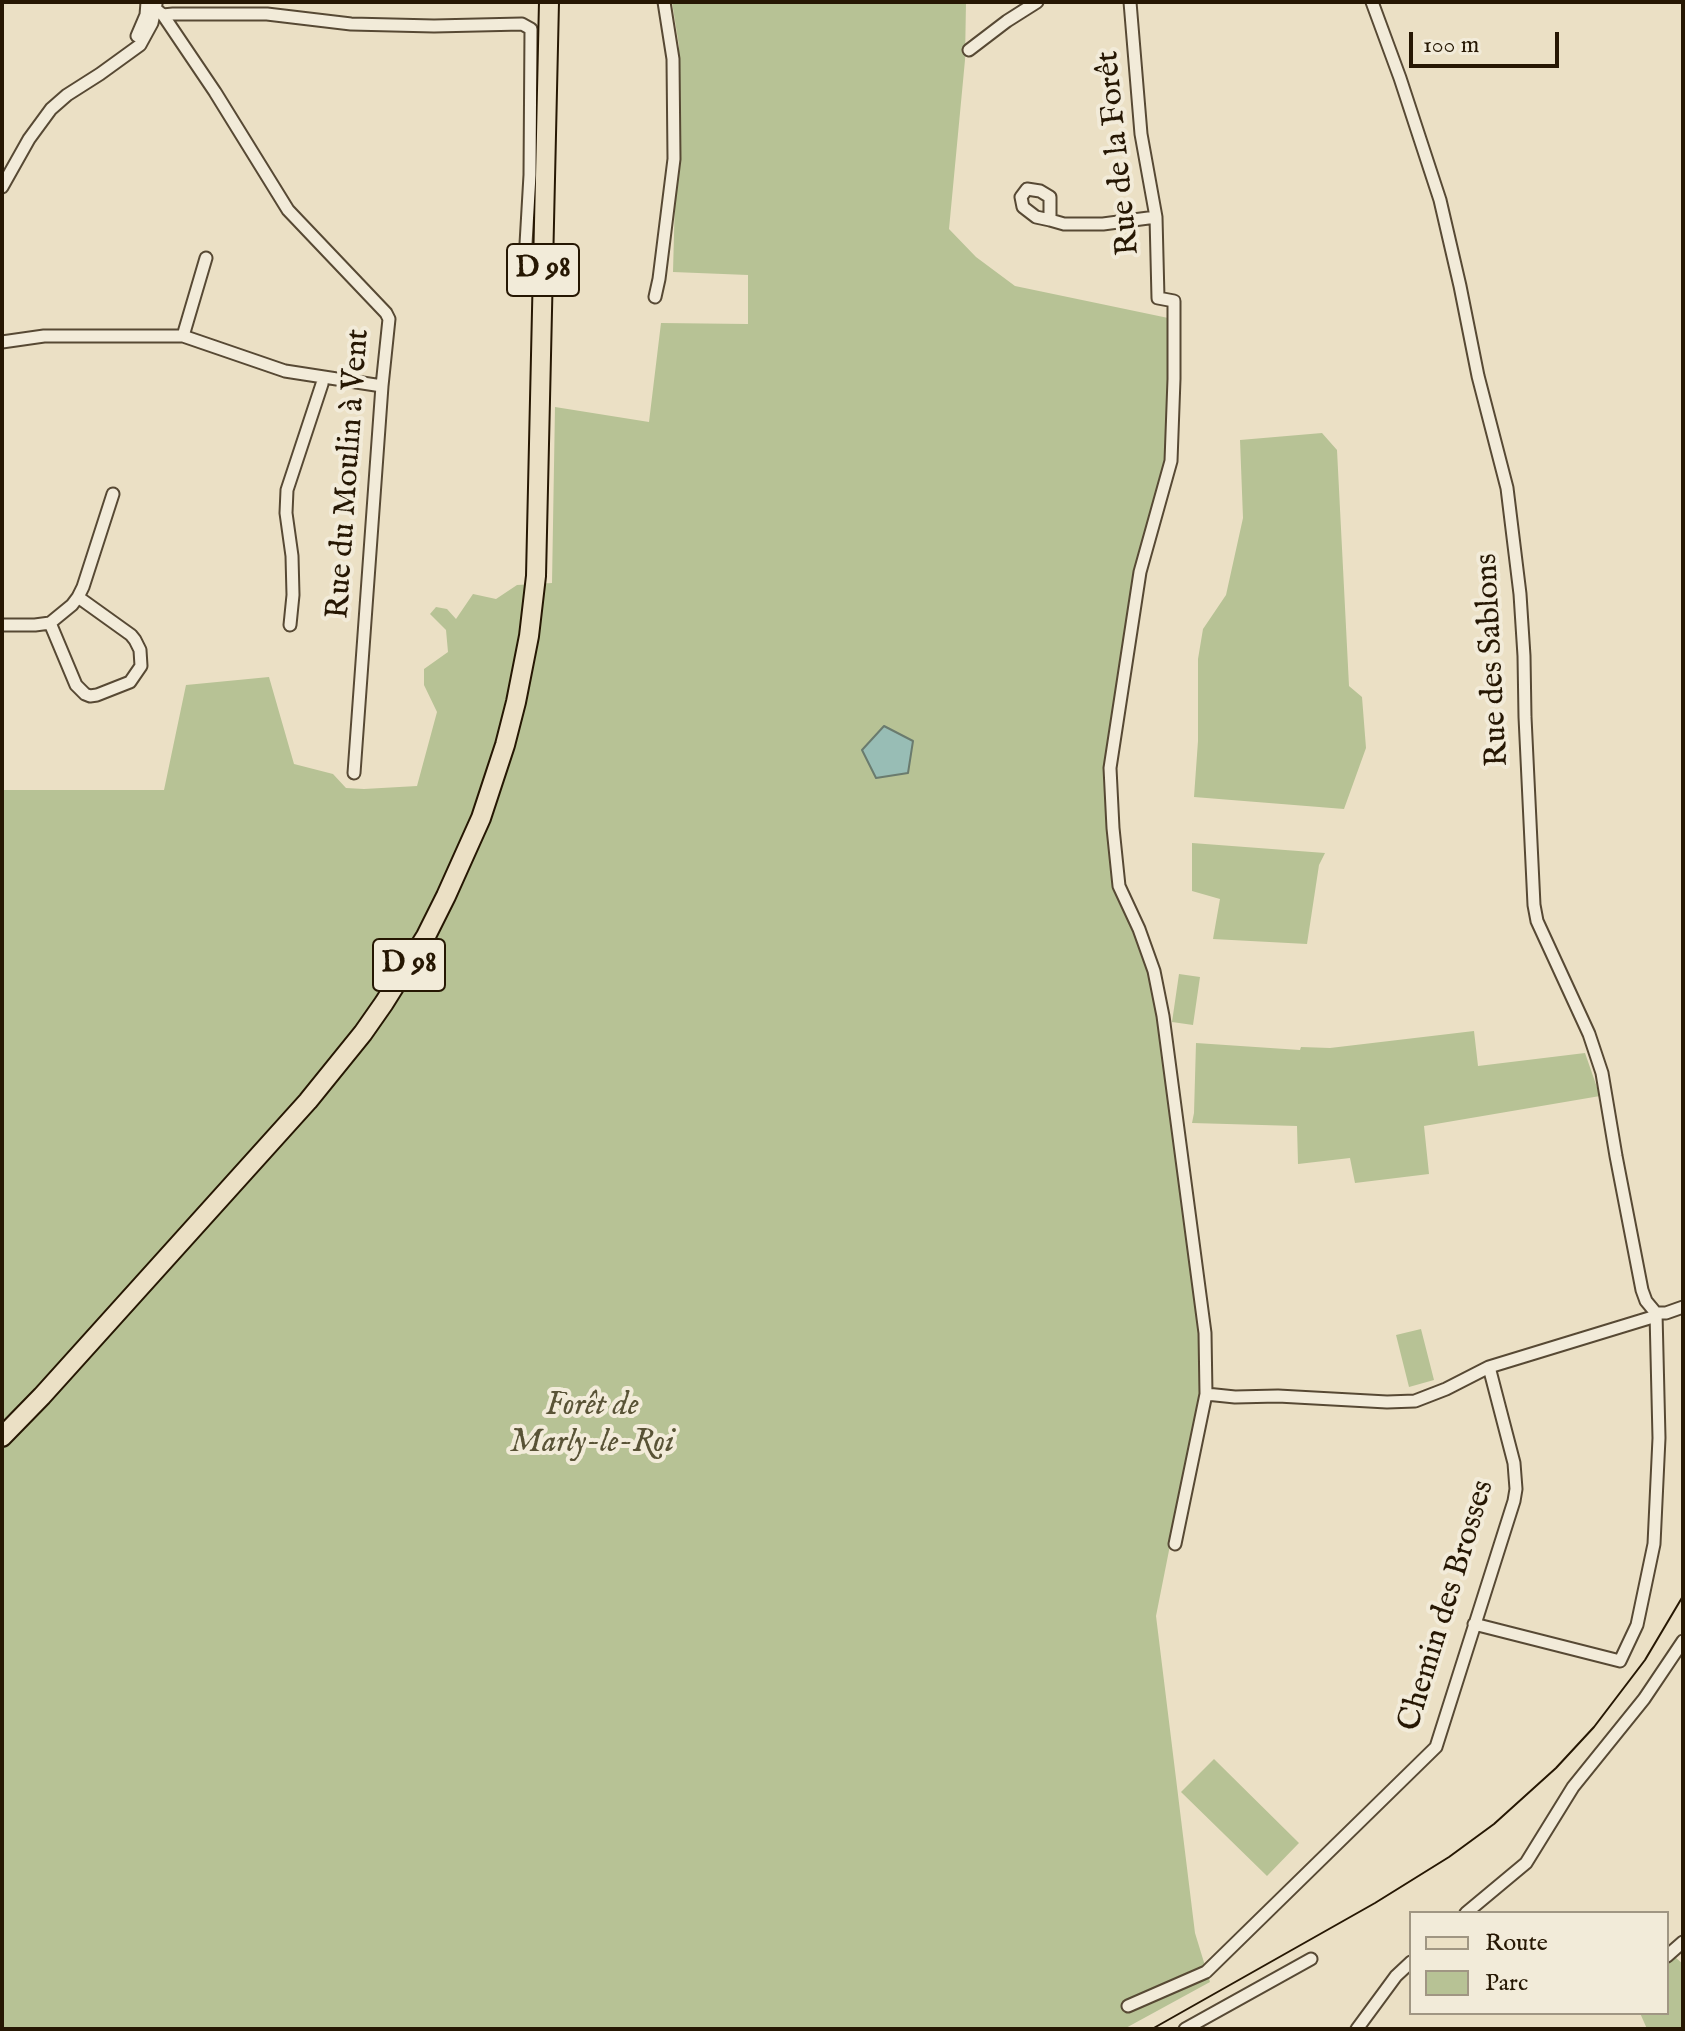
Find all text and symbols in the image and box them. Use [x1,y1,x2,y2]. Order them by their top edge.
scale bar [1413,16,1563,66]
text: 100 m [1423,30,1479,61]
street label: Rue de la Forêt [1090,49,1150,257]
road number: D 98 [507,244,579,296]
street label: Rue du Moulin à Vent [321,328,379,620]
street label: Rue des Sablons [1469,552,1519,768]
road number: D 98 [373,939,445,991]
park label: Forêt de Marly-le-Roi [510,1388,674,1463]
street label: Chemin des Brosses [1392,1476,1504,1736]
legend [1409,1911,1669,2015]
text: Route [1485,1928,1548,1959]
text: Parc [1485,1968,1528,1999]

